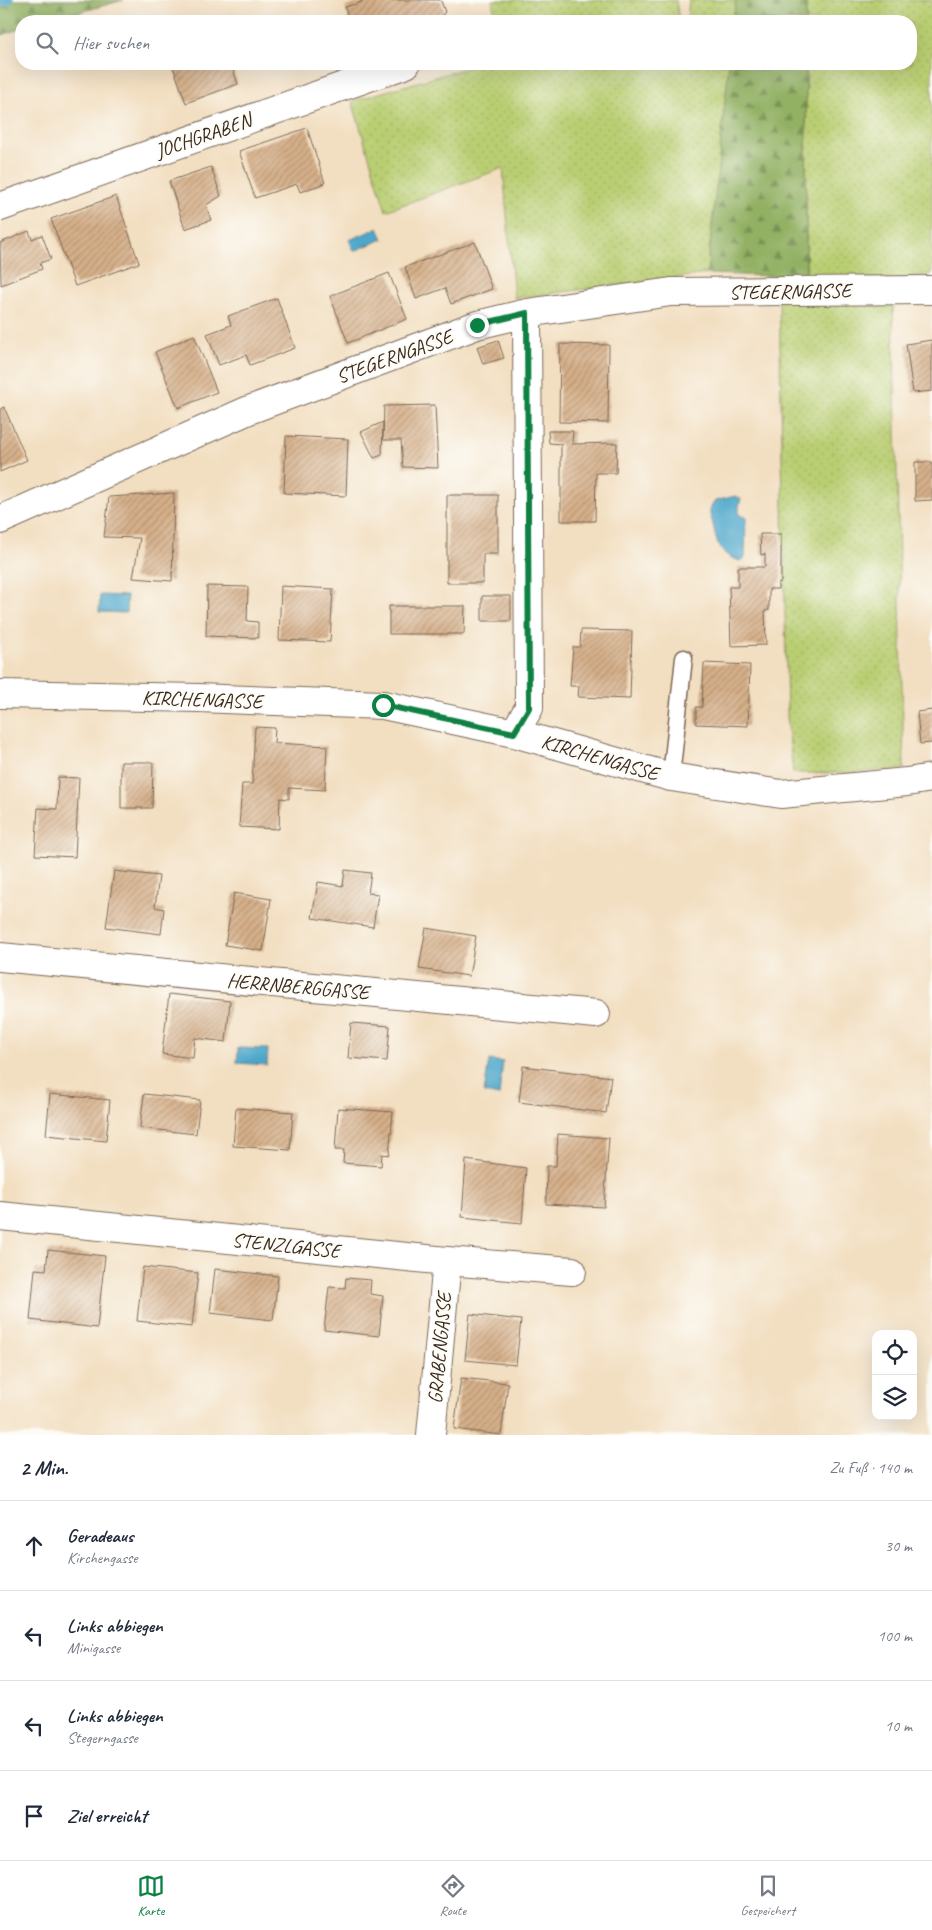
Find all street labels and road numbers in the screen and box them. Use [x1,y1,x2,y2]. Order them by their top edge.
street label: JOCHGRABEN [151,107,257,164]
street label: STEGERNGASSE [729,278,854,305]
street label: STEGERNGASSE [333,323,458,389]
street label: KIRCHENGASSE [141,685,265,714]
street label: KIRCHENGASSE [538,729,664,787]
street label: HERRNBERGGASSE [226,968,372,1005]
street label: STENZLGASSE [231,1227,344,1264]
street label: GRABENGASSE [422,1289,457,1404]

